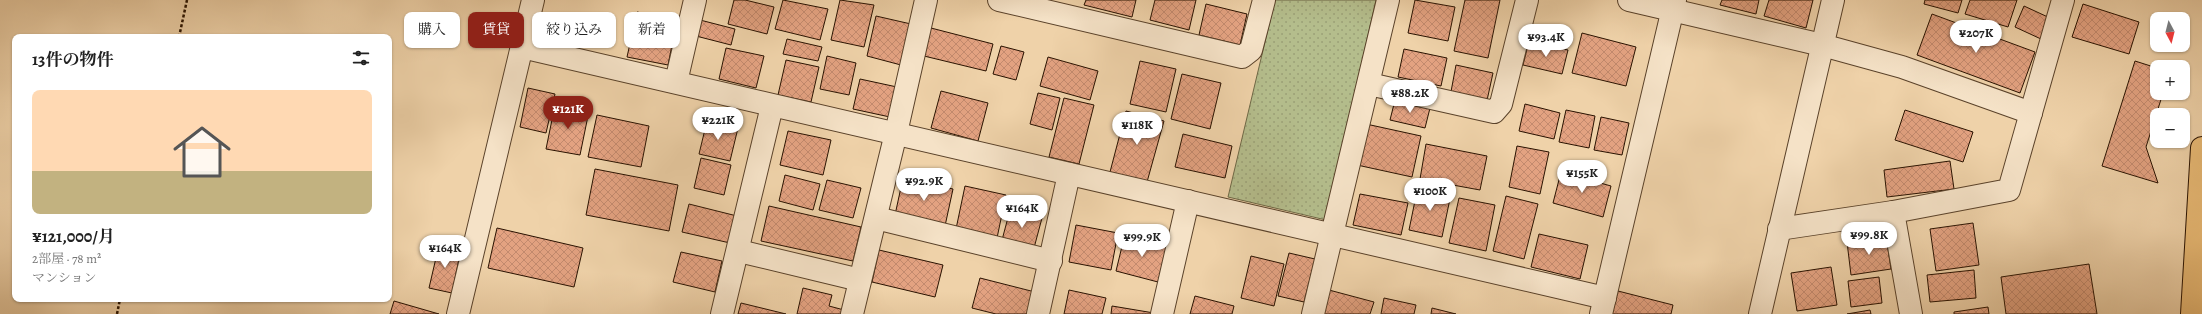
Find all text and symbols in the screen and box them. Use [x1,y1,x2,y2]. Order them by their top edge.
chip: 購入 [404,12,460,48]
chip: 賃貸 [468,12,524,48]
chip: 絞り込み [532,12,616,48]
chip: 新着 [624,12,680,48]
north arrow [2150,12,2190,52]
map controls [2150,12,2190,148]
pin: ¥207K [1948,20,2004,54]
pin: ¥93.4K [1513,24,1579,58]
text: ¥207K [1959,24,1993,41]
text: ¥93.4K [1527,28,1565,45]
icon: filters [350,47,372,69]
text: 13件の物件 [32,48,113,71]
button: + [2150,60,2190,100]
pin: ¥88.2K [1377,80,1443,114]
text: ¥88.2K [1391,84,1429,101]
pin: ¥121K [540,96,596,130]
text: ¥121K [552,100,584,117]
pin: ¥221K [690,107,746,141]
button: − [2150,108,2190,148]
text: ¥221K [701,111,735,128]
pin: ¥118K [1109,112,1165,146]
icon: home [166,116,238,188]
text: ¥118K [1121,116,1153,133]
pin: ¥155K [1554,160,1610,194]
text: ¥155K [1566,164,1598,181]
pin: ¥92.9K [891,168,957,202]
text: ¥92.9K [905,172,943,189]
pin: ¥100K [1402,178,1458,212]
text: ¥100K [1413,182,1447,199]
pin: ¥164K [994,195,1050,229]
text: ¥164K [1006,199,1038,216]
pin: ¥99.8K [1836,222,1902,256]
pin: ¥99.9K [1109,224,1175,258]
text: ¥121,000/月 [32,225,115,248]
text: ¥99.8K [1850,226,1888,243]
text: ¥99.9K [1123,228,1161,245]
pin: ¥164K [417,235,473,269]
text: ¥164K [429,239,461,256]
text: 2部屋 · 78 m² [32,250,101,267]
text: マンション [32,269,96,286]

